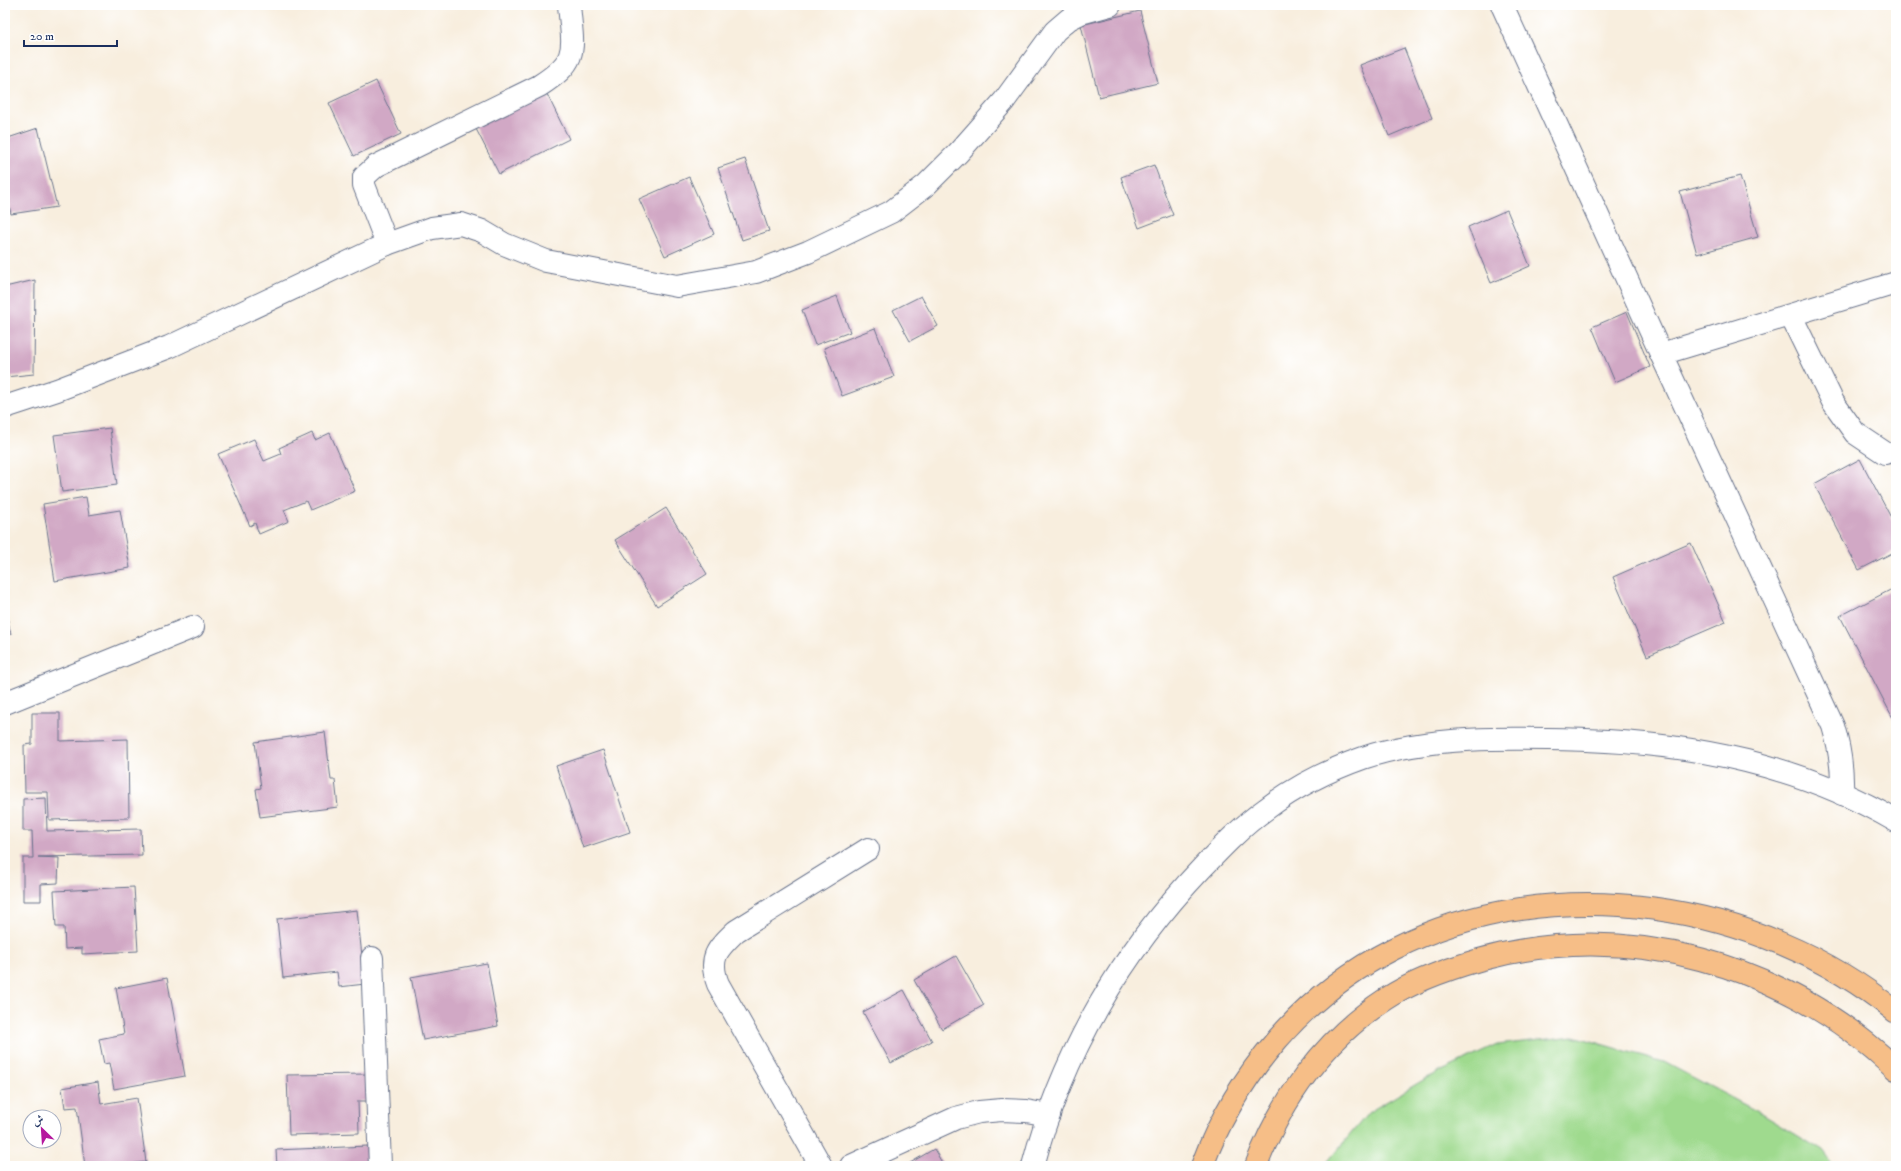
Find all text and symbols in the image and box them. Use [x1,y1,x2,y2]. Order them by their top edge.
scale bar [24,22,117,48]
text: 20 m [30,29,54,44]
north arrow [22,1109,62,1149]
text: ش [30,1112,46,1129]

